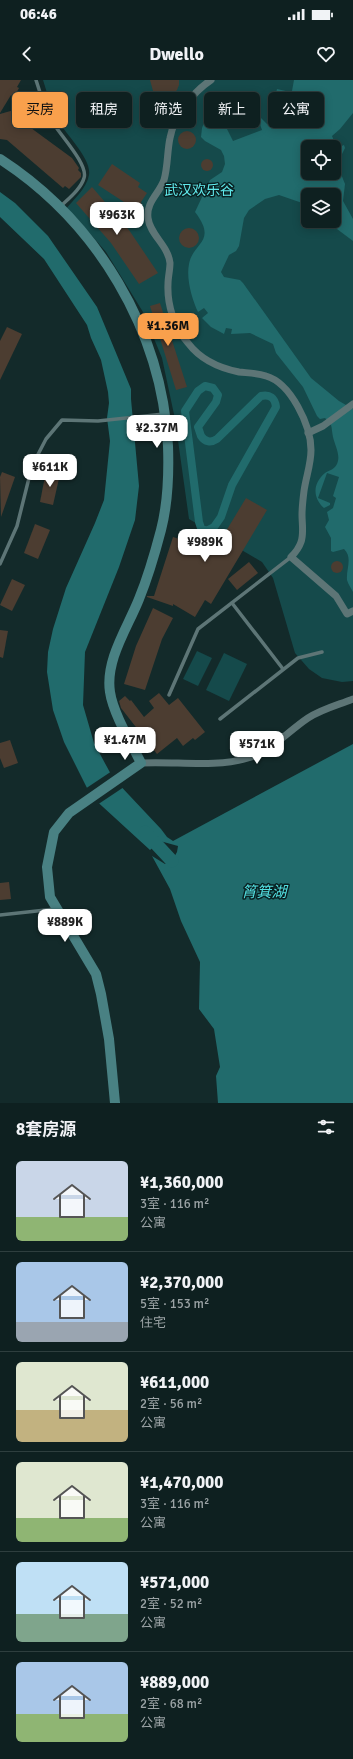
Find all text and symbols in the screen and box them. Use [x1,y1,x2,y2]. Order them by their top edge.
text: 06:46 [20,5,57,23]
icon: back [16,43,38,65]
text: Dwello [149,43,204,65]
icon: heart [315,43,337,65]
chip: 买房 [12,92,68,128]
chip: 租房 [76,92,132,128]
chip: 筛选 [140,92,196,128]
chip: 新上 [204,92,260,128]
chip: 公寓 [268,92,324,128]
map controls [301,140,341,228]
button: locate [301,140,341,180]
park label: 武汉欢乐谷 [164,182,234,199]
button: layers [301,188,341,228]
pin: ¥963K [89,202,145,236]
text: ¥963K [99,207,135,223]
pin: ¥1.36M [135,313,201,347]
text: ¥1.36M [147,318,189,334]
pin: ¥2.37M [124,415,190,449]
text: ¥2.37M [136,420,178,436]
pin: ¥611K [22,454,78,488]
text: ¥611K [32,459,68,475]
pin: ¥989K [177,529,233,563]
text: ¥989K [187,534,223,550]
pin: ¥1.47M [92,727,158,761]
pin: ¥571K [229,731,285,765]
text: ¥1.47M [104,732,146,748]
text: ¥571K [239,736,275,752]
water label: 筲箕湖 [241,883,288,901]
pin: ¥889K [37,909,93,943]
text: ¥889K [47,914,83,930]
icon: filters [315,1116,337,1138]
text: 8套房源 [16,1119,76,1140]
text: ¥1,360,000 [140,1172,223,1193]
icon: home [48,1177,96,1225]
text: 3室 · 116 m² [140,1196,209,1212]
text: 公寓 [140,1215,166,1231]
text: ¥2,370,000 [140,1272,223,1293]
icon: home [48,1278,96,1326]
text: 5室 · 153 m² [140,1296,209,1312]
text: 住宅 [140,1315,166,1331]
text: ¥611,000 [140,1372,209,1393]
icon: home [48,1378,96,1426]
text: 2室 · 56 m² [140,1396,202,1412]
text: 公寓 [140,1415,166,1431]
text: ¥1,470,000 [140,1472,223,1493]
icon: home [48,1478,96,1526]
text: 3室 · 116 m² [140,1496,209,1512]
text: 公寓 [140,1515,166,1531]
text: ¥571,000 [140,1572,209,1593]
icon: home [48,1578,96,1626]
text: 2室 · 52 m² [140,1596,202,1612]
text: 公寓 [140,1615,166,1631]
text: ¥889,000 [140,1672,209,1693]
icon: home [48,1678,96,1726]
text: 2室 · 68 m² [140,1696,202,1712]
text: 公寓 [140,1715,166,1731]

